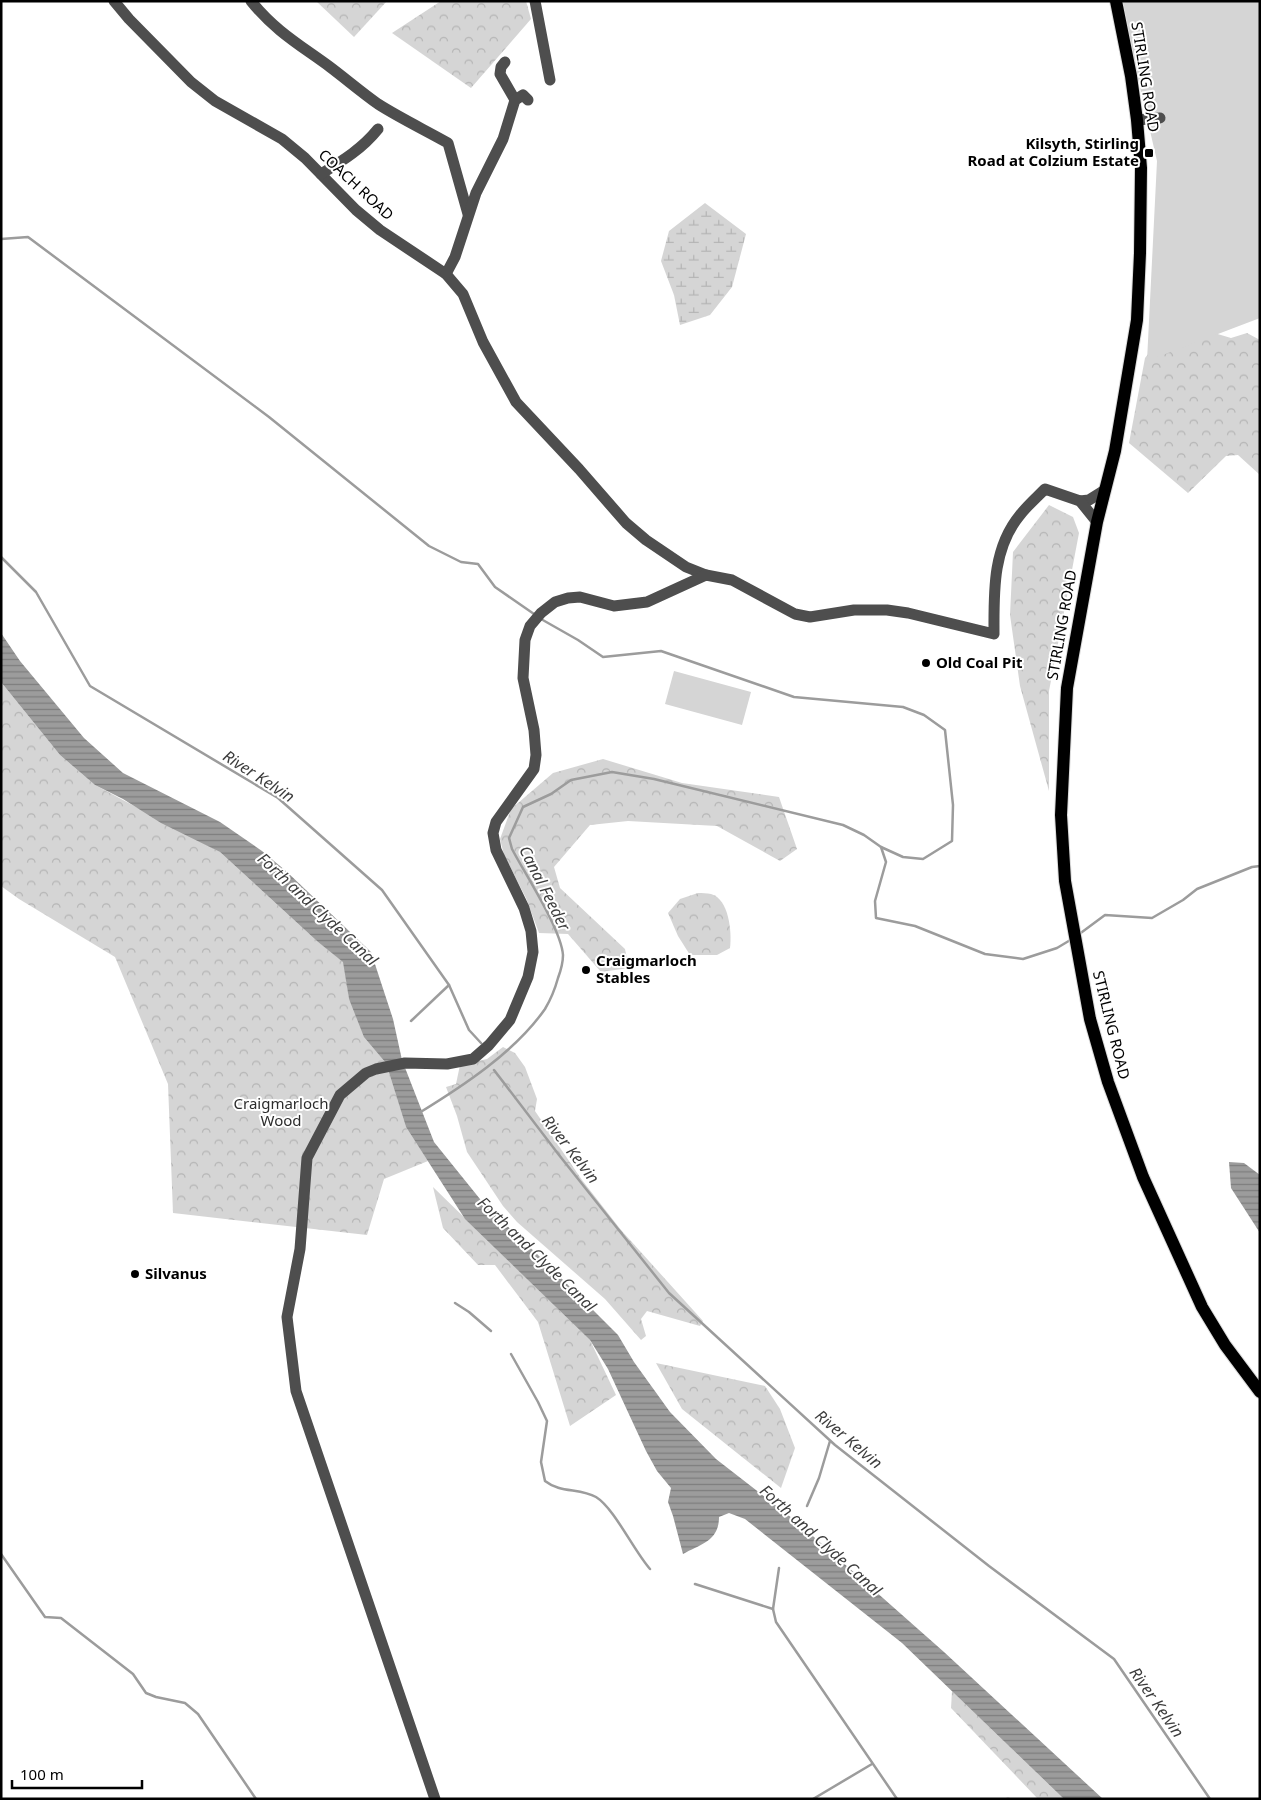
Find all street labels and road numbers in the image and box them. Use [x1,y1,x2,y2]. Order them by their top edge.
street label: STIRLING ROAD [1127,20,1165,133]
street label: COACH ROAD [315,144,399,224]
street label: STIRLING ROAD [1041,568,1081,681]
street label: STIRLING ROAD [1089,968,1135,1081]

